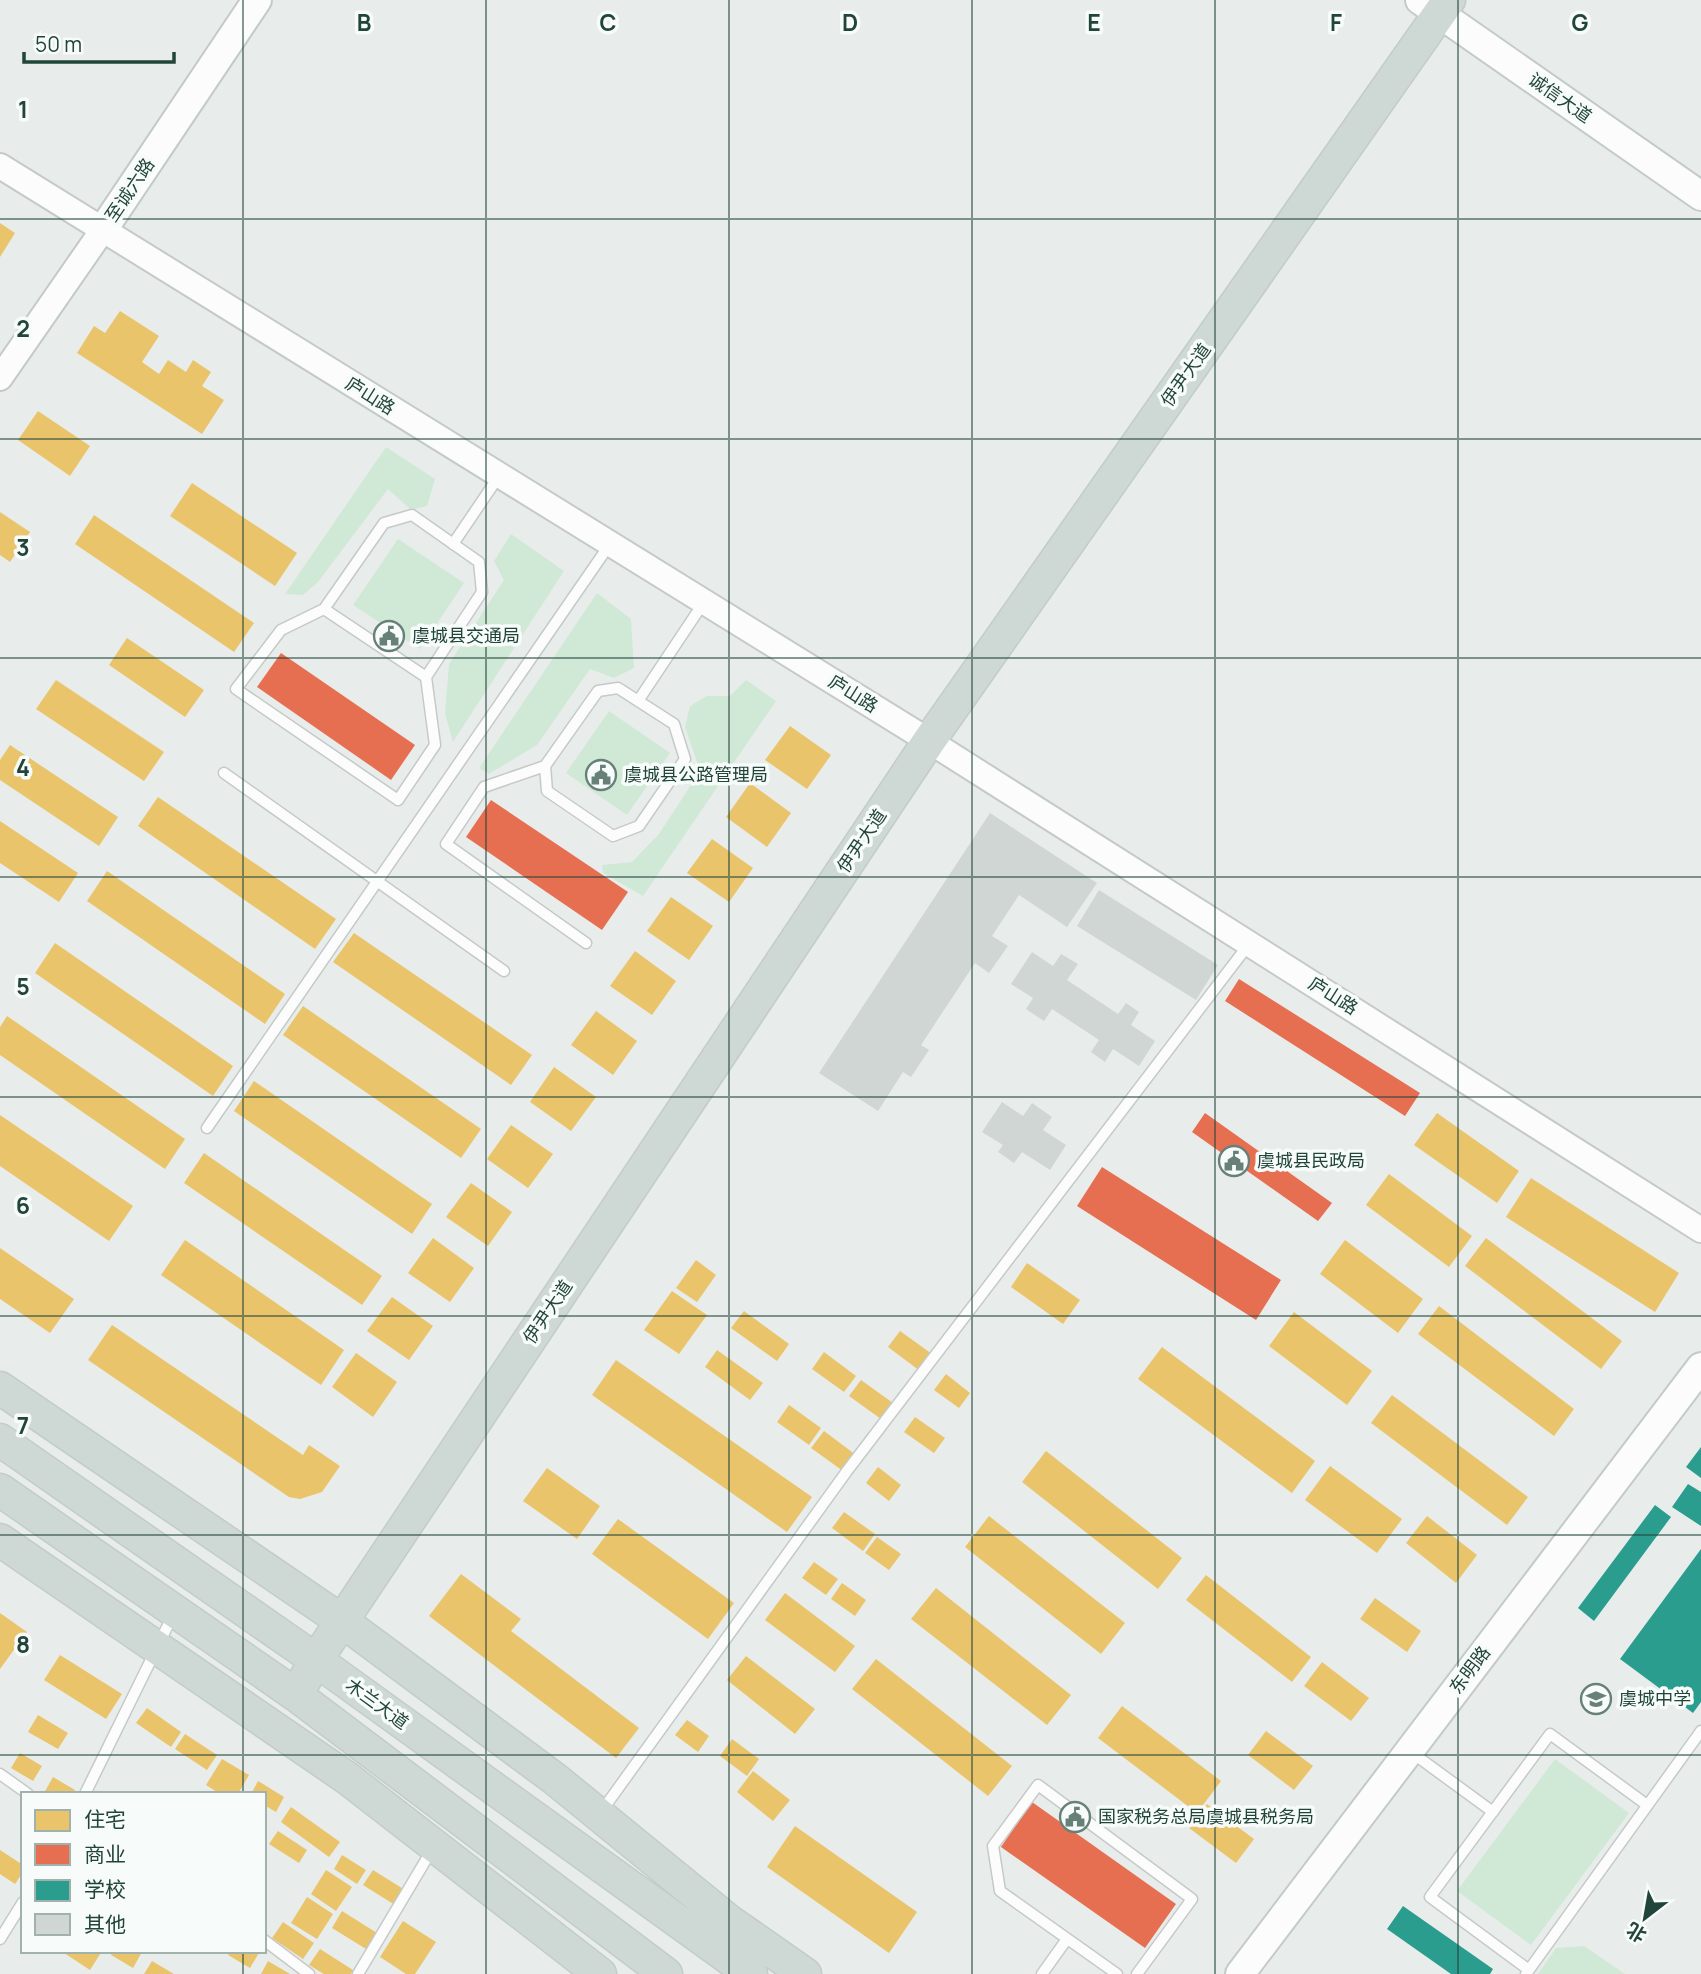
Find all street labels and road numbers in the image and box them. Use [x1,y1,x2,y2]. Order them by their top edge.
street label: 诚信大道 [1524,67,1597,128]
street label: 至诚六路 [99,153,159,226]
street label: 伊尹大道 [1155,338,1216,411]
street label: 庐山路 [341,371,400,420]
street label: 庐山路 [824,669,883,718]
street label: 伊尹大道 [831,804,891,877]
street label: 庐山路 [1304,971,1363,1020]
street label: 伊尹大道 [517,1275,577,1348]
street label: 东明路 [1443,1641,1495,1698]
street label: 木兰大道 [341,1672,414,1734]

